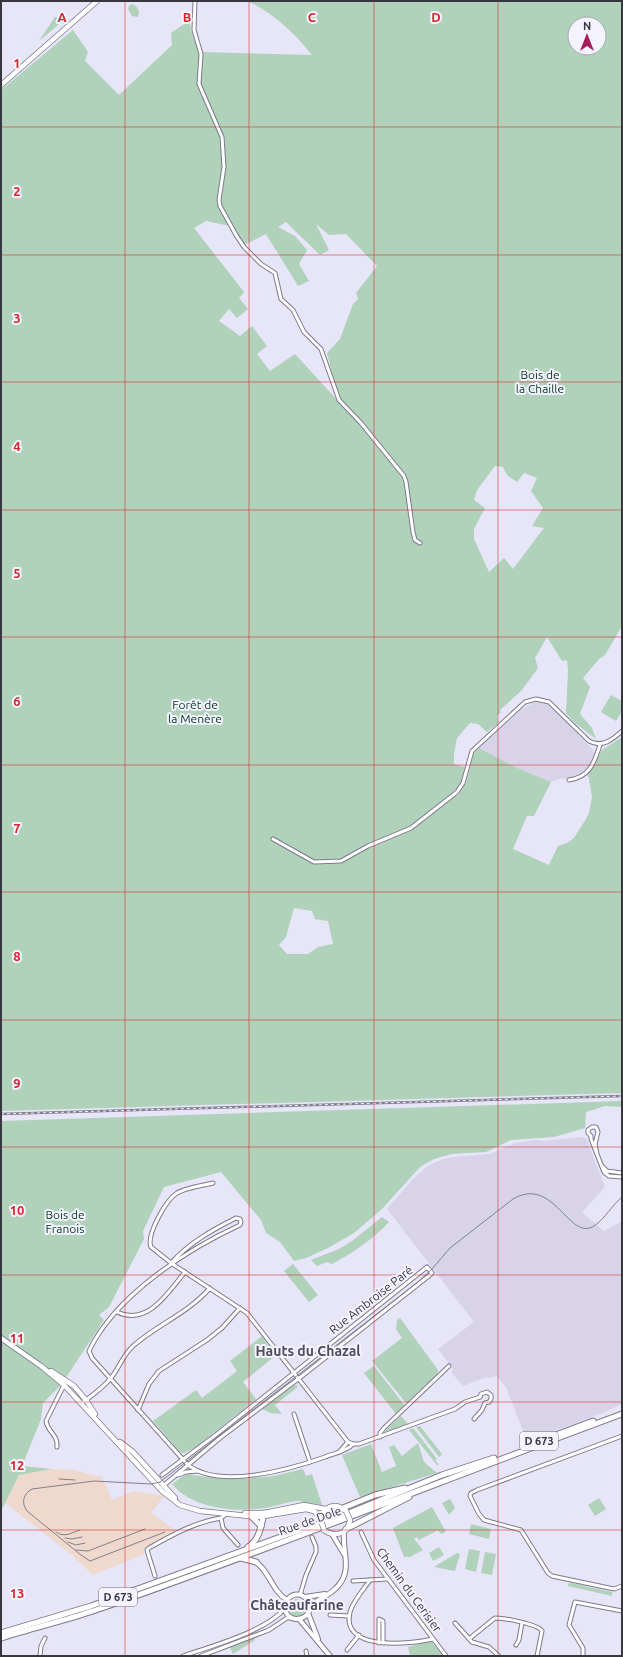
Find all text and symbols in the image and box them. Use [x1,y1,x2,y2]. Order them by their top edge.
text: A [57,10,67,24]
text: B [183,10,192,24]
text: C [308,10,317,24]
text: D [431,10,441,24]
north arrow [567,16,607,56]
text: N [583,20,591,32]
text: 1 [13,56,21,70]
text: 2 [13,184,21,198]
text: 3 [13,311,21,325]
park label: Bois de la Chaille [516,368,564,395]
text: 4 [13,439,21,453]
text: 5 [13,566,21,580]
text: 6 [13,694,21,708]
park label: Forêt de la Menère [168,698,222,725]
text: 7 [13,821,21,835]
text: 8 [13,949,21,963]
text: 9 [13,1076,21,1090]
text: 10 [10,1203,24,1217]
park label: Bois de Franois [45,1208,85,1235]
street label: Rue Ambroise Paré [326,1263,415,1336]
text: 11 [10,1331,24,1345]
district label: Hauts du Chazal [255,1343,361,1359]
road number: D 673 [520,1432,558,1450]
text: 12 [10,1458,24,1472]
street label: Rue de Dole [277,1504,343,1537]
street label: Chemin du Cerisier [374,1545,445,1635]
text: 13 [10,1586,24,1600]
road number: D 673 [99,1588,137,1606]
district label: Châteaufarine [250,1597,344,1613]

